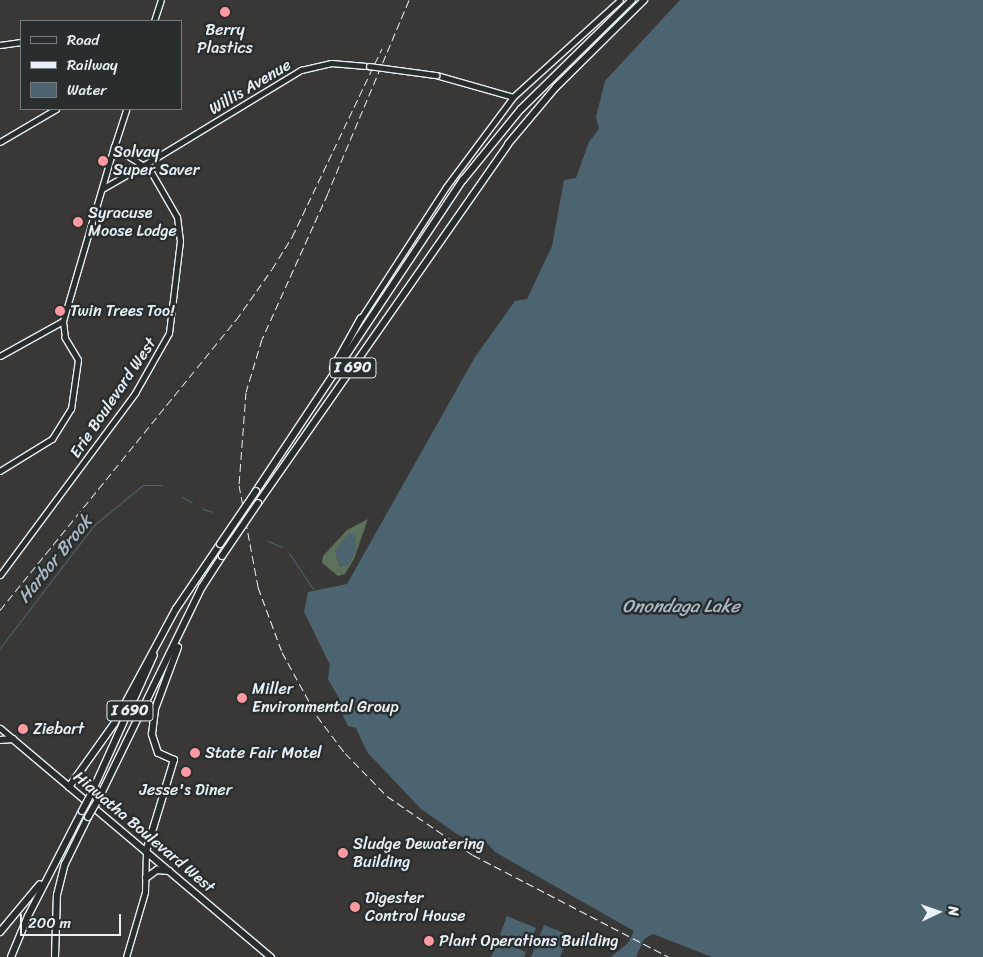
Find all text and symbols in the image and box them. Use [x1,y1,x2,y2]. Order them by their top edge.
marker: Berry Plastics [219,6,231,18]
legend [20,20,182,110]
place label: Berry Plastics [197,20,253,58]
text: Road [67,27,99,53]
text: Railway [67,52,118,78]
street label: Willis Avenue [206,55,294,119]
text: Water [67,77,107,103]
place label: Solvay Super Saver [113,142,199,180]
marker: Solvay Super Saver [97,155,109,167]
place label: Syracuse Moose Lodge [88,203,177,241]
marker: Syracuse Moose Lodge [72,216,84,228]
place label: Twin Trees Too! [70,301,176,321]
marker: Twin Trees Too! [54,305,66,317]
street label: Erie Boulevard West [66,334,160,462]
road number: I 690 [329,356,377,380]
water label: Harbor Brook [13,511,97,607]
water label: Onondaga Lake [622,595,740,617]
place label: Miller Environmental Group [252,679,399,717]
marker: Miller Environmental Group [236,692,248,704]
road number: I 690 [106,698,154,724]
place label: Ziebart [33,719,84,739]
marker: Ziebart [17,723,29,735]
place label: State Fair Motel [205,743,322,763]
marker: State Fair Motel [189,747,201,759]
marker: Jesse's Diner [180,766,192,778]
street label: Hiawatha Boulevard West [69,767,219,897]
place label: Jesse's Diner [140,780,232,800]
place label: Sludge Dewatering Building [353,834,484,872]
marker: Sludge Dewatering Building [337,847,349,859]
north arrow [913,887,963,937]
place label: Digester Control House [365,888,465,926]
marker: Digester Control House [349,901,361,913]
scale bar [22,904,124,936]
text: N [941,906,966,917]
text: 200 m [28,910,71,936]
place label: Plant Operations Building [439,931,619,951]
marker: Plant Operations Building [423,935,435,947]

